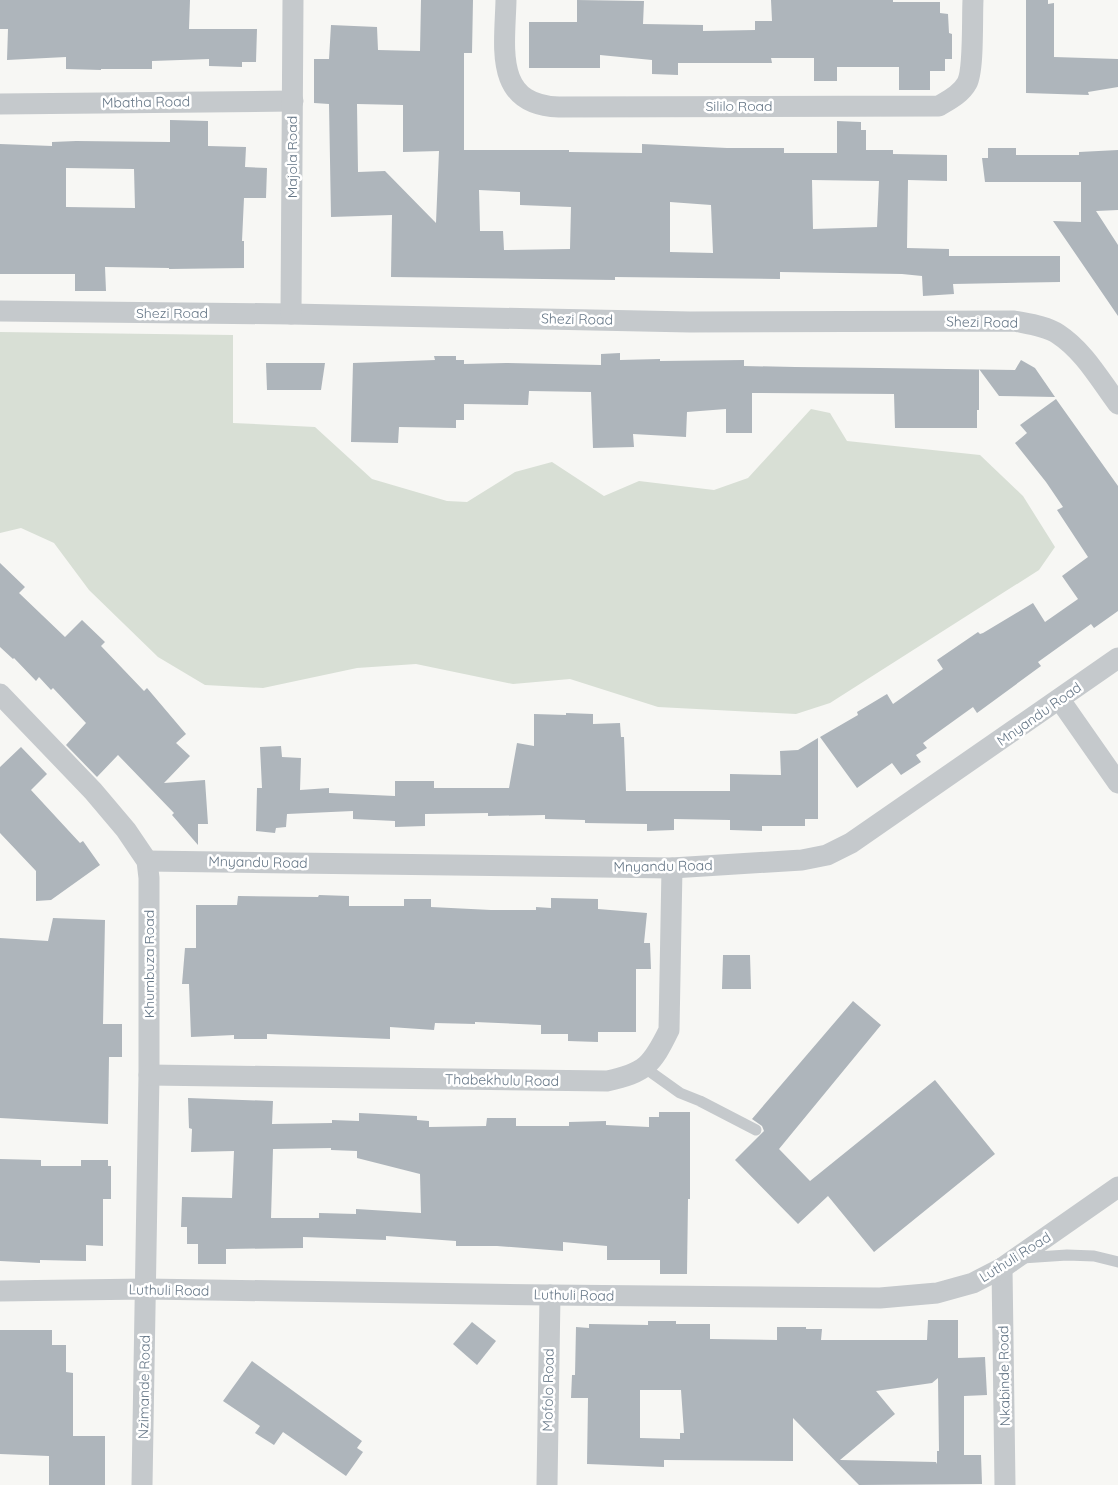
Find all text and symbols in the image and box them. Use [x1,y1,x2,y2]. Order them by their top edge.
street label: Mbatha Road [102,92,190,112]
street label: Sililo Road [705,97,773,115]
street label: Majola Road [283,116,301,198]
street label: Shezi Road [136,304,208,322]
street label: Shezi Road [541,309,613,329]
street label: Shezi Road [946,312,1018,332]
street label: Mnyandu Road [993,678,1085,750]
street label: Mnyandu Road [208,852,308,872]
street label: Mnyandu Road [613,856,713,876]
street label: Khumbuza Road [140,910,158,1018]
street label: Thabekhulu Road [445,1070,559,1090]
street label: Luthuli Road [976,1228,1054,1286]
street label: Luthuli Road [128,1280,210,1300]
street label: Luthuli Road [533,1285,615,1305]
street label: Nkabinde Road [994,1326,1014,1426]
street label: Nzimande Road [134,1335,154,1439]
street label: Mofolo Road [538,1348,558,1432]

